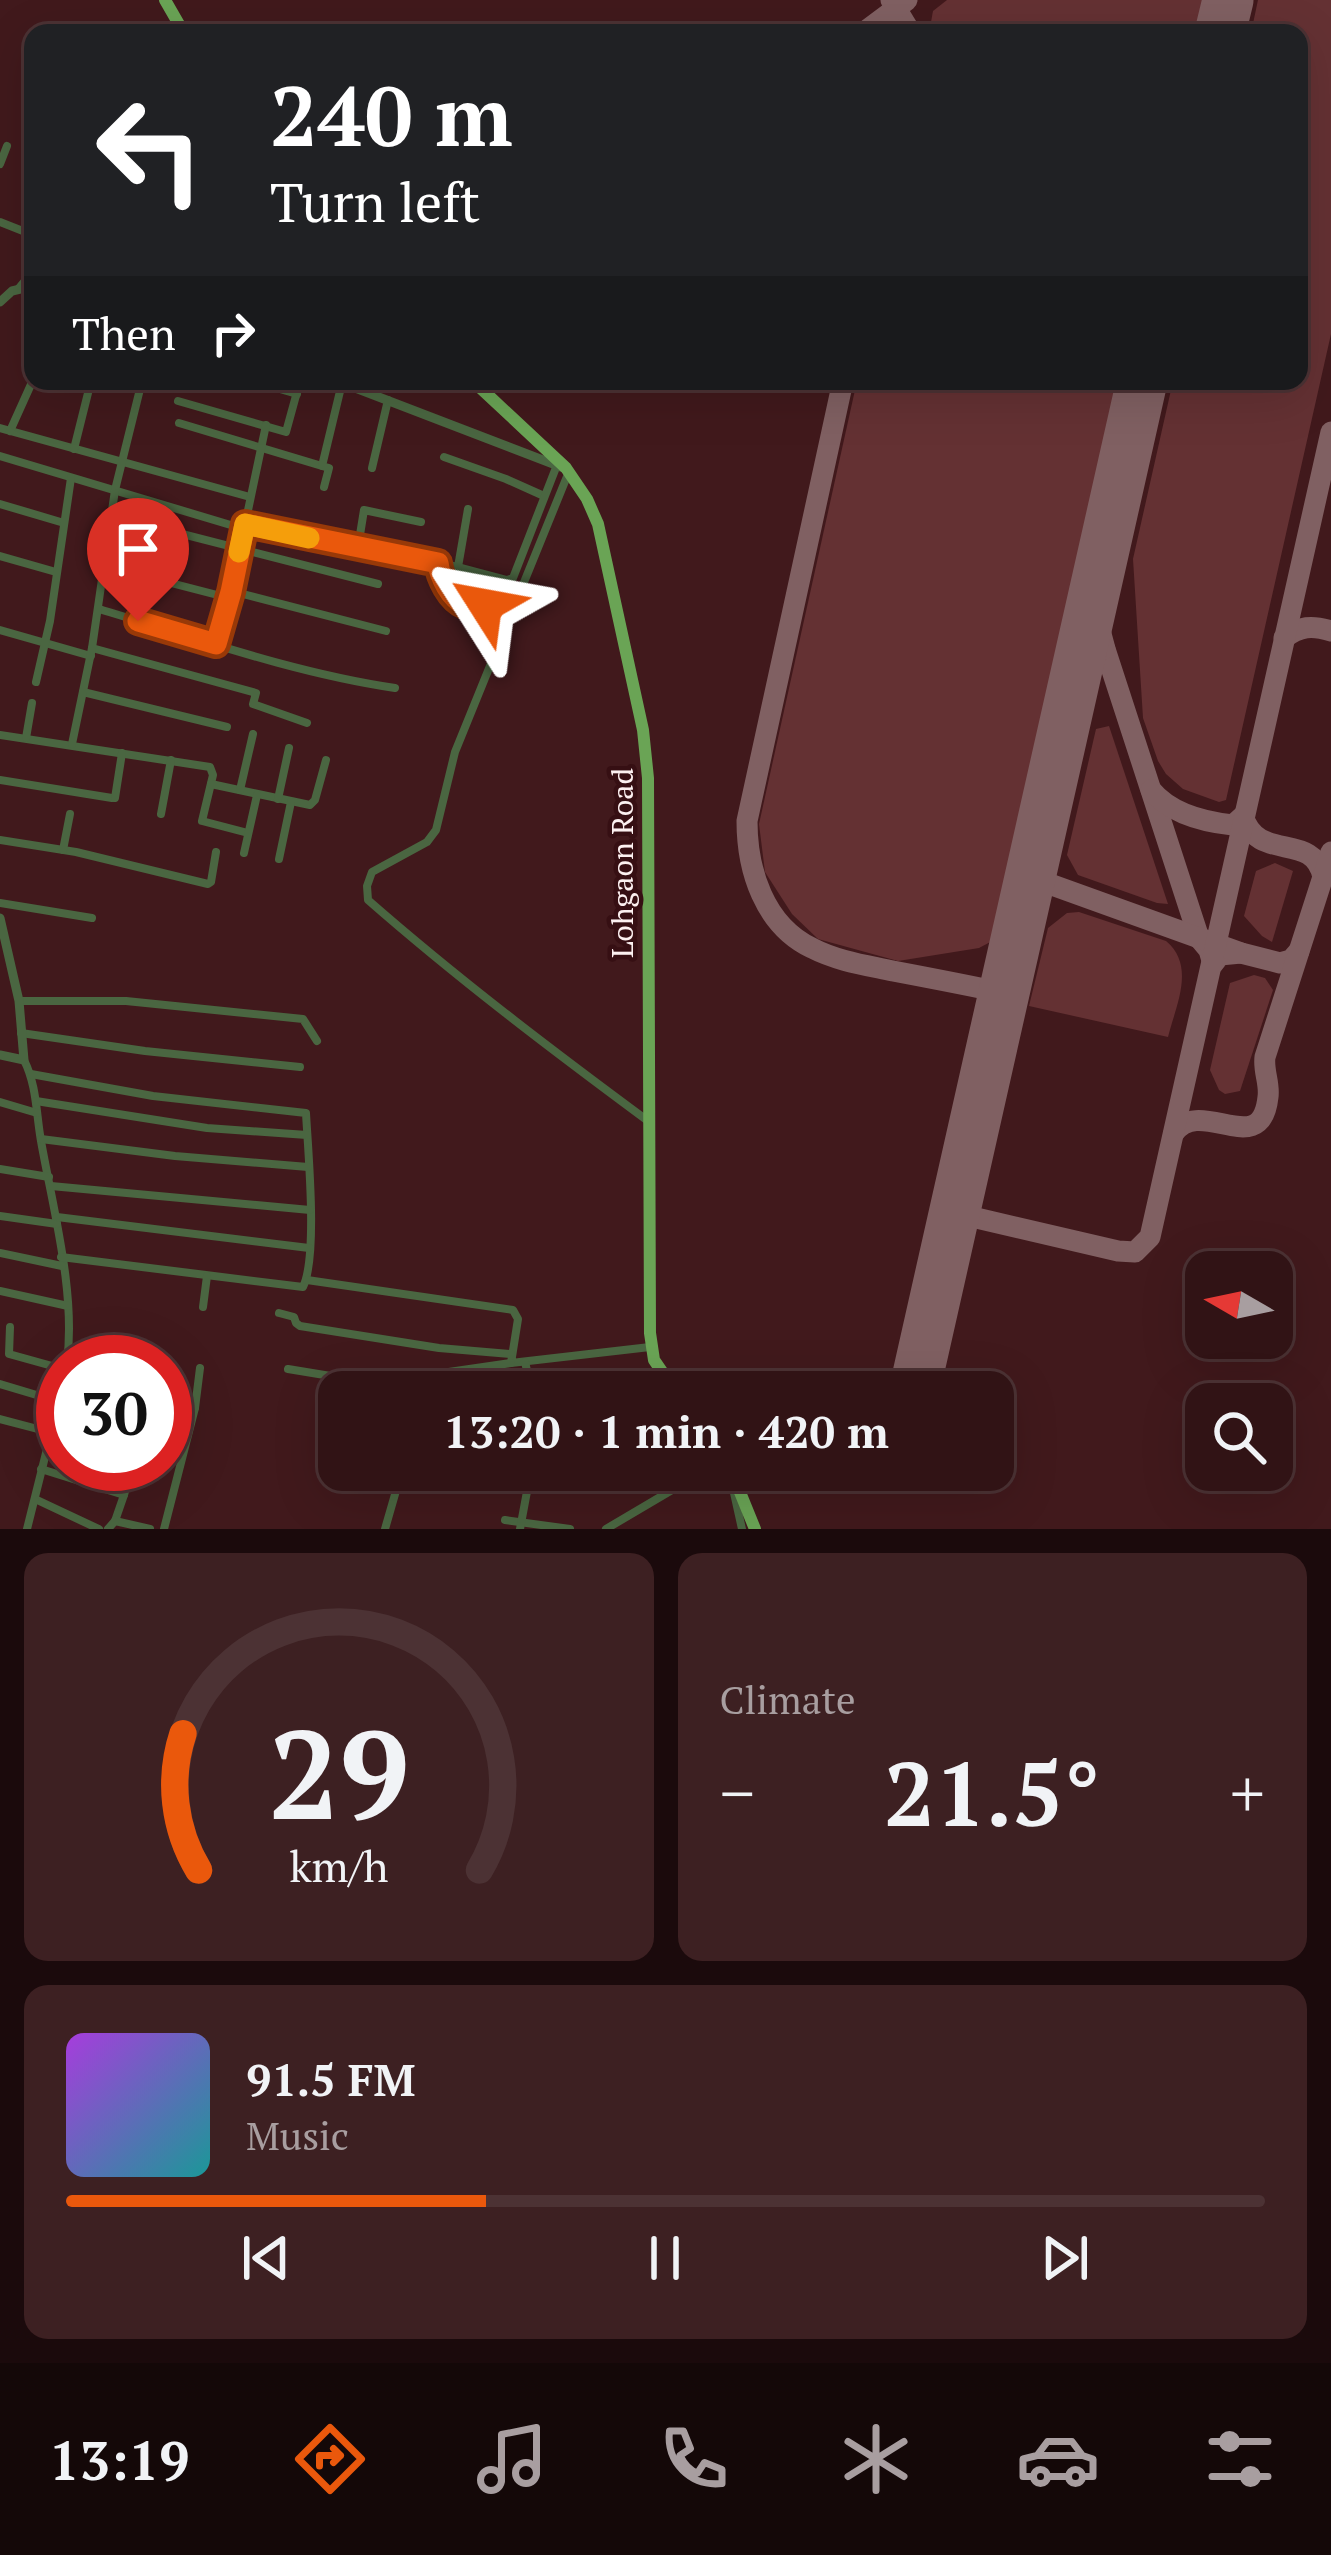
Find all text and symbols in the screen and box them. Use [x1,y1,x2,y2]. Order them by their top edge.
text: 240 m [270,59,513,170]
icon: left [72,72,228,228]
text: Turn left [270,166,480,237]
icon: right [200,300,266,366]
text: Then [72,303,176,363]
pin [87,498,189,621]
icon: arrive [105,516,171,582]
position arrow [422,542,548,668]
street label: Lohgaon Road [602,768,642,958]
north arrow [1185,1251,1293,1359]
map controls [1185,1251,1293,1491]
speed limit sign: 30 [36,1335,192,1491]
button: search [1185,1383,1293,1491]
text: 13:20 · 1 min · 420 m [443,1401,889,1461]
text: Climate [720,1673,856,1725]
text: 29 [268,1689,409,1855]
text: 21.5° [884,1732,1100,1852]
text: − [720,1748,755,1836]
text: + [1230,1748,1265,1836]
text: km/h [289,1837,388,1894]
text: 91.5 FM [246,2049,415,2109]
text: Music [246,2109,349,2161]
icon: previous [233,2225,299,2291]
icon: pause [632,2225,698,2291]
icon: next [1032,2225,1098,2291]
icon: directions [288,2417,372,2501]
icon: music [470,2417,554,2501]
icon: phone [652,2417,736,2501]
icon: climate [834,2417,918,2501]
icon: car [1016,2417,1100,2501]
icon: filters [1198,2417,1282,2501]
text: 13:19 [49,2424,190,2495]

